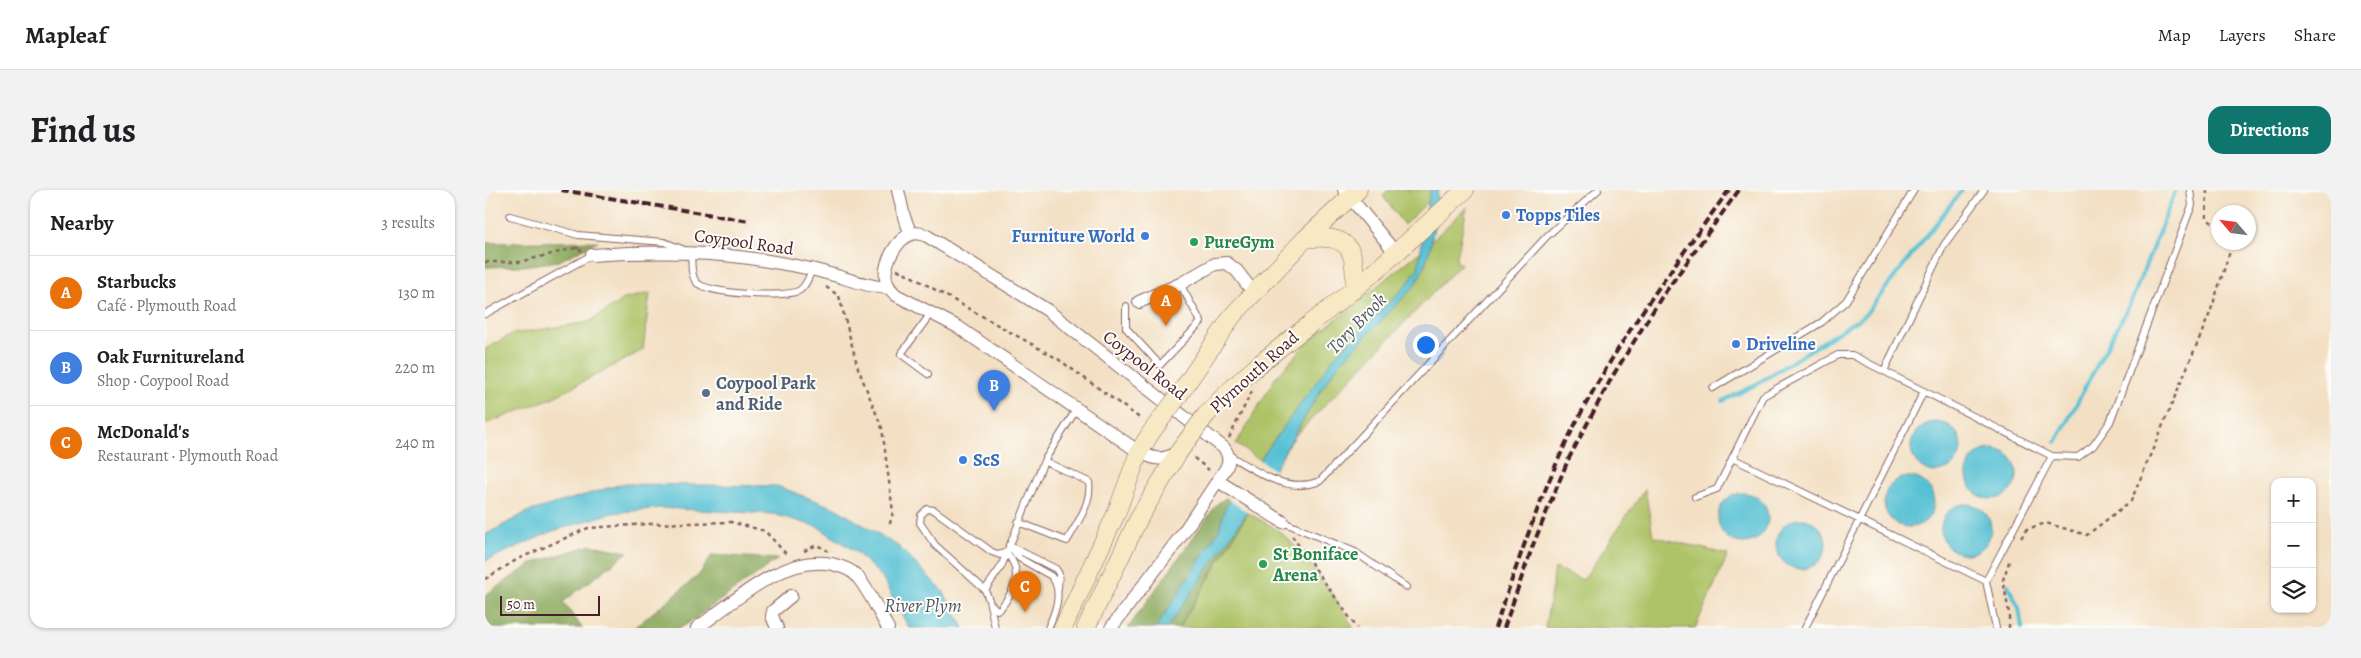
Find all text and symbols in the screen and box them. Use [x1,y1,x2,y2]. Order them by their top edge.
text: Mapleaf [25,19,107,51]
text: Map [2158,23,2191,47]
text: Layers [2219,23,2266,47]
text: Share [2294,23,2336,47]
text: Find us [30,106,136,154]
button: Directions [2208,106,2331,154]
place label: Topps Tiles [1516,203,1600,227]
north arrow [2211,205,2256,250]
text: Nearby [50,209,113,237]
marker: Topps Tiles [1500,209,1512,221]
text: 3 results [381,212,435,234]
street label: Coypool Road [693,223,796,261]
place label: Furniture World [1012,224,1135,248]
marker: Furniture World [1139,230,1151,242]
place label: PureGym [1204,230,1275,254]
marker: PureGym [1188,236,1200,248]
text: Starbucks [97,269,176,295]
text: A [61,282,71,304]
text: 130 m [398,282,435,304]
pin: A [1150,285,1182,326]
water label: Tory Brook [1321,287,1392,360]
text: Café · Plymouth Road [97,295,236,317]
street label: Coypool Road [1098,325,1192,406]
street label: Plymouth Road [1204,325,1304,419]
your location [1413,332,1439,358]
place label: Driveline [1746,332,1816,356]
marker: Driveline [1730,338,1742,350]
text: Oak Furnitureland [97,344,244,370]
text: B [61,357,71,379]
text: 220 m [395,357,435,379]
text: Shop · Coypool Road [97,370,229,392]
pin: B [978,370,1010,411]
place label: Coypool Park and Ride [716,371,816,416]
marker: Coypool Park and Ride [700,387,712,399]
text: McDonald's [97,419,189,445]
text: C [61,432,71,454]
text: 240 m [395,432,435,454]
text: Restaurant · Plymouth Road [97,445,278,467]
place label: ScS [973,448,1000,472]
marker: ScS [957,454,969,466]
map controls [2271,478,2316,613]
button: + [2271,478,2316,523]
button: − [2271,523,2316,568]
place label: St Boniface Arena [1272,542,1358,587]
marker: St Boniface Arena [1257,558,1269,570]
button: layers [2271,568,2316,613]
pin: C [1009,571,1041,612]
scale bar [500,593,600,616]
water label: River Plym [884,593,962,619]
text: 50 m [507,595,535,614]

